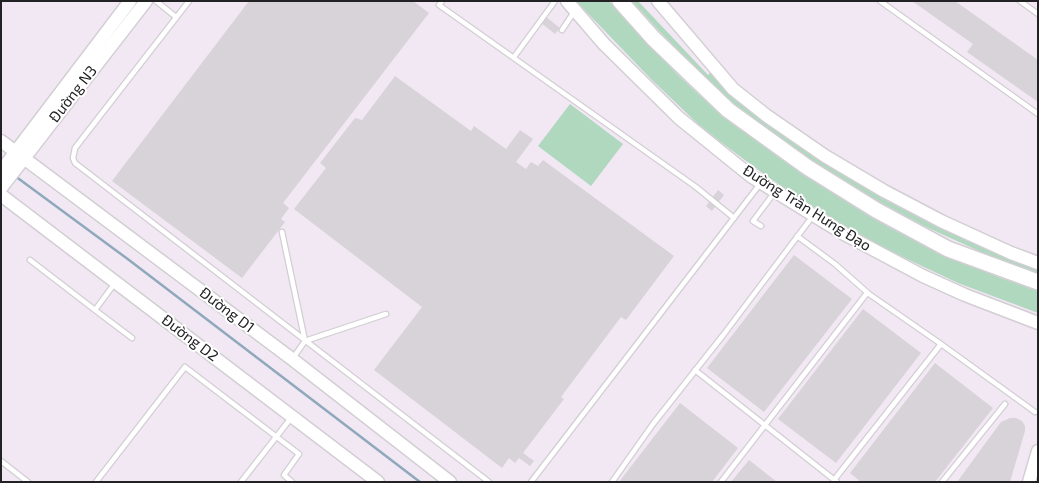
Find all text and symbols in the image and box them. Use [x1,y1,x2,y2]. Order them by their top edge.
street label: Đường N3 [45,62,101,126]
street label: Đường Trần Hưng Đạo [740,161,874,255]
street label: Đường D1 [196,284,258,336]
street label: Đường D2 [158,311,222,365]

